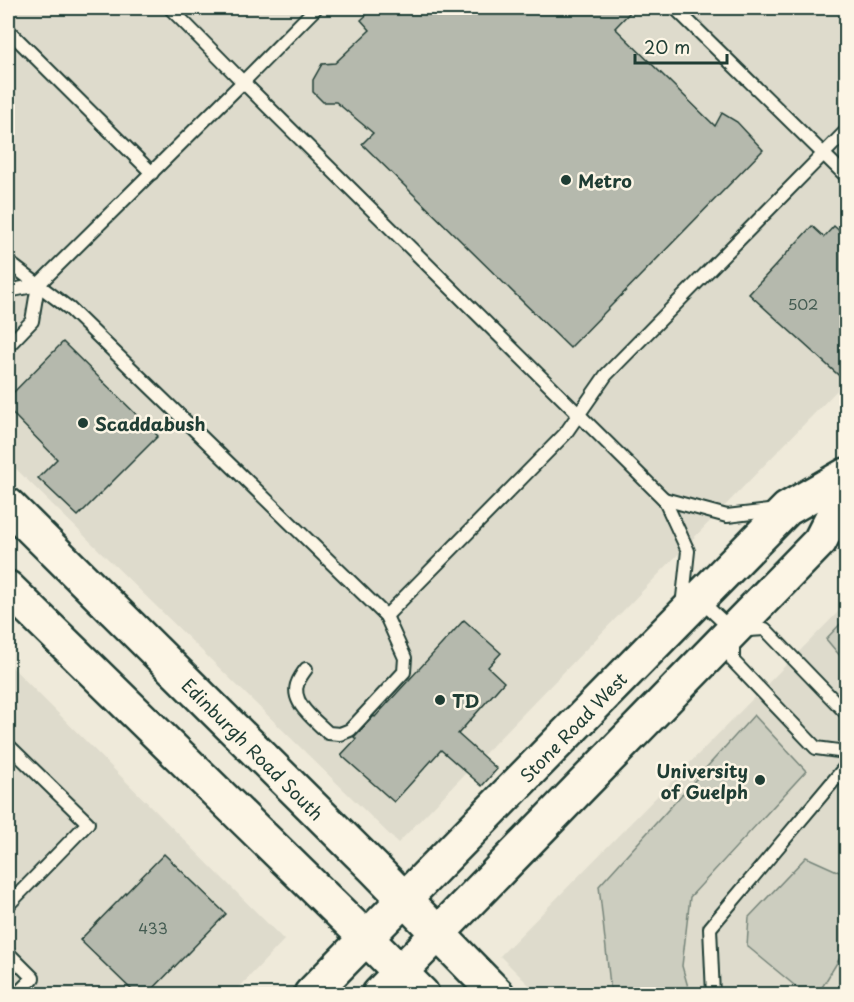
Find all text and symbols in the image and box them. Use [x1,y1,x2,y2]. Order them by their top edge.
scale bar [635,27,726,65]
text: 20 m [644,33,690,60]
place label: Metro [578,167,632,194]
marker: Metro [559,173,573,187]
house number: 502 [788,292,818,315]
place label: Scaddabush [95,410,206,437]
marker: Scaddabush [76,416,90,430]
street label: Stone Road West [513,666,633,788]
street label: Edinburgh Road South [176,672,330,826]
place label: TD [452,687,479,714]
marker: TD [433,693,447,707]
place label: University of Guelph [656,757,748,805]
marker: University of Guelph [753,773,767,787]
house number: 433 [138,916,168,939]

